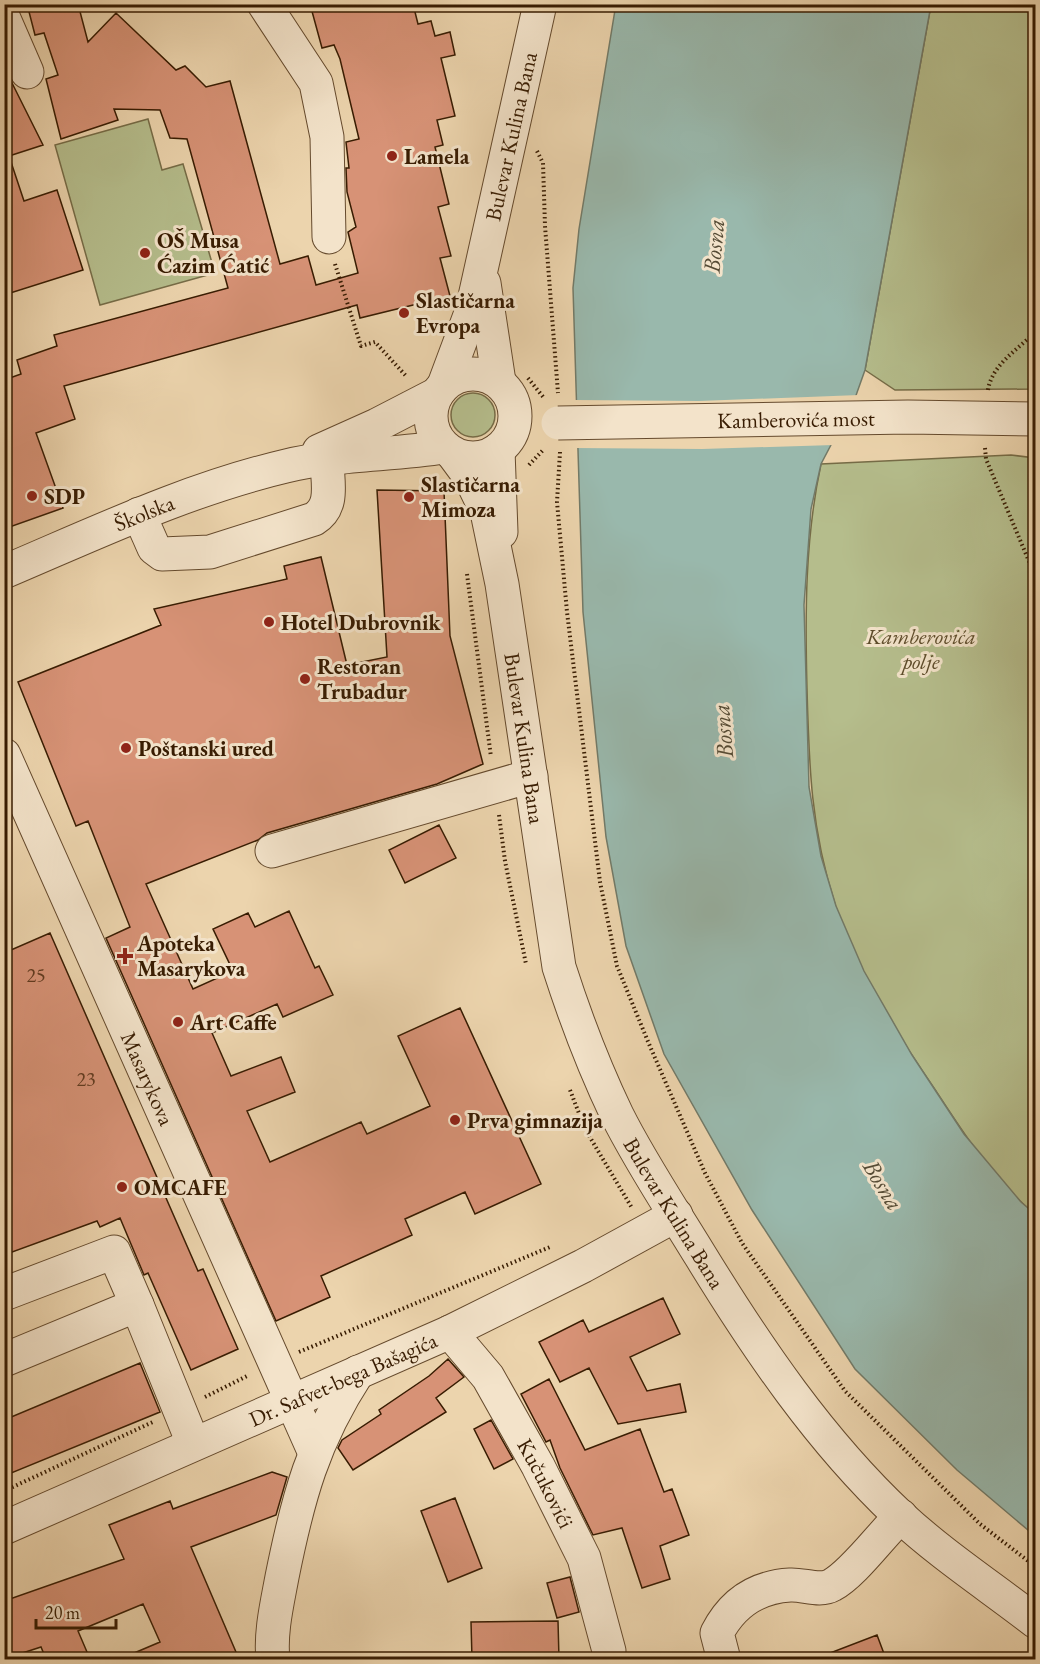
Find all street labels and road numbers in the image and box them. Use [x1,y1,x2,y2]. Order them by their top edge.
street label: Bulevar Kulina Bana [478,49,544,224]
street label: Kamberovića most [717,404,875,435]
street label: Školska [110,488,179,538]
street label: Bulevar Kulina Bana [497,651,552,826]
street label: Masarykova [114,1027,181,1130]
street label: Bulevar Kulina Bana [617,1132,731,1295]
street label: Dr. Safvet-bega Bašagića [244,1325,442,1434]
street label: Kučukovići [510,1433,581,1533]

